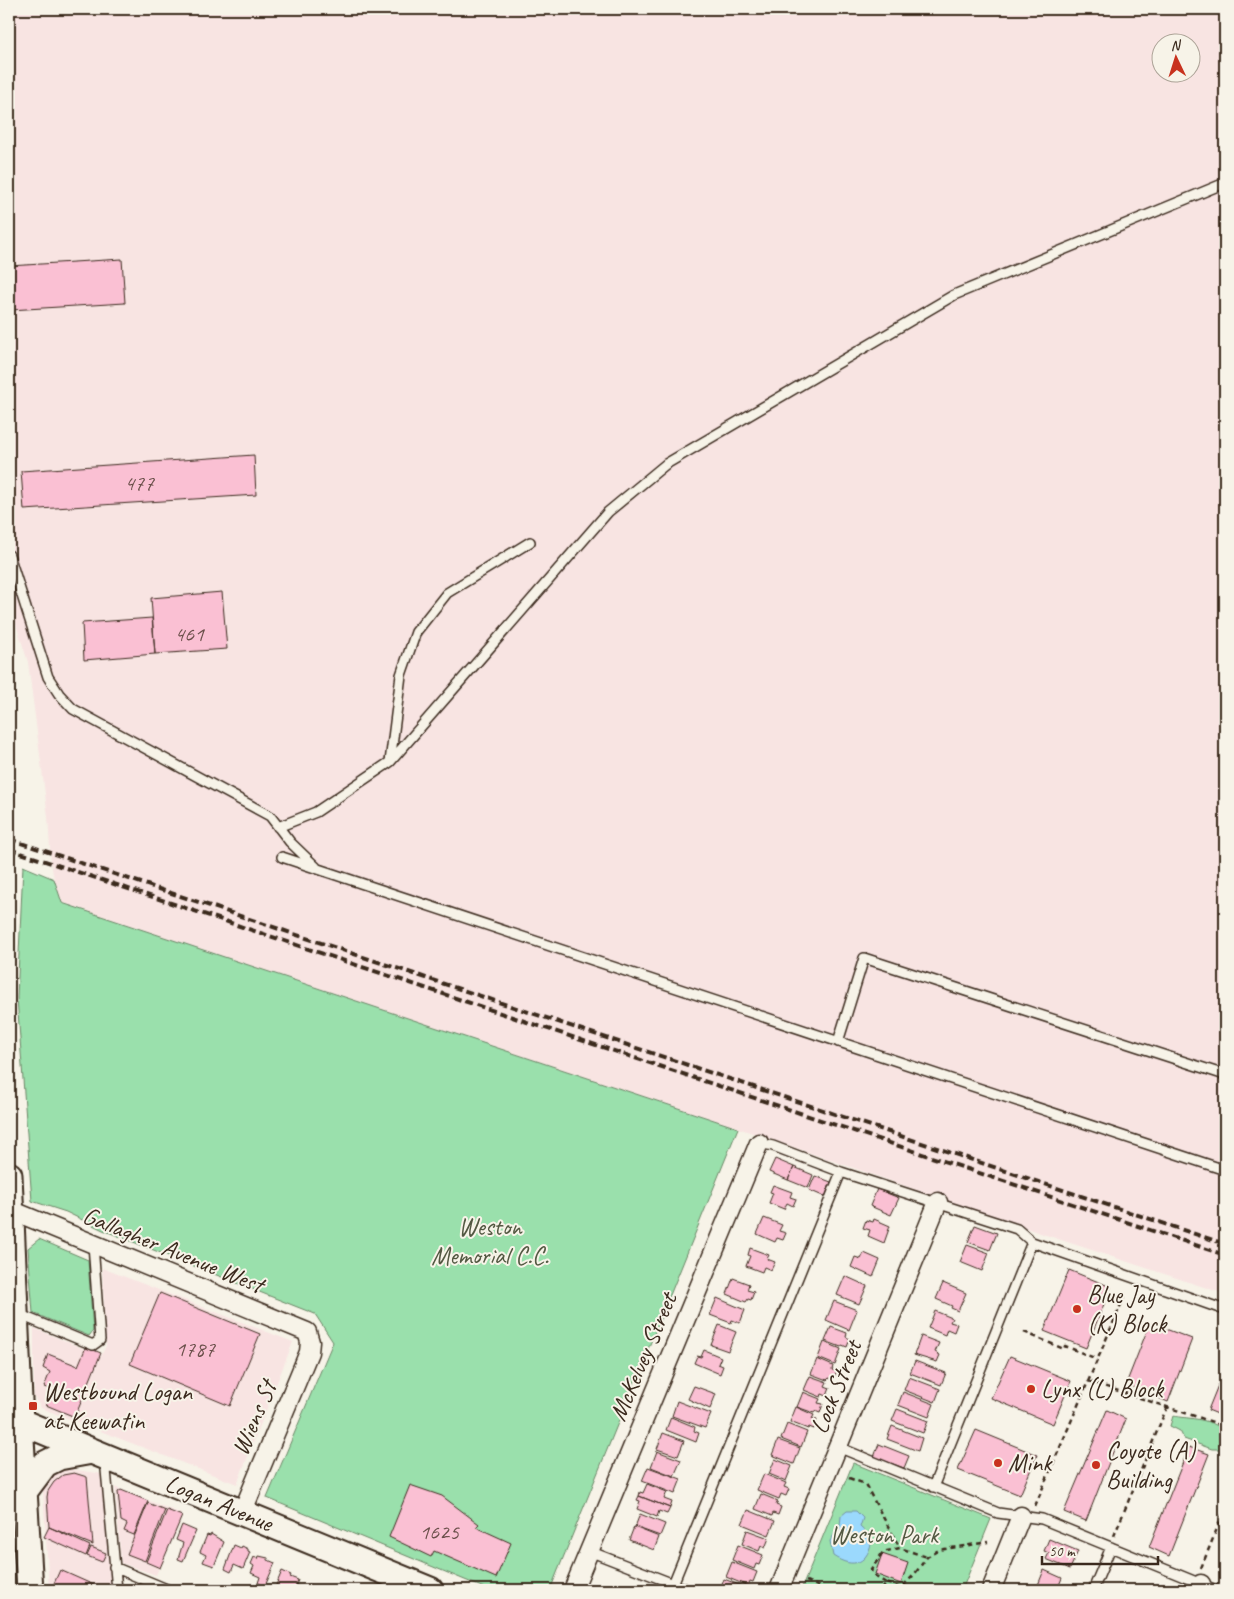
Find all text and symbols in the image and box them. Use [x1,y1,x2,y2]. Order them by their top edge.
north arrow [1152,32,1202,82]
text: N [1170,37,1182,54]
house number: 477 [124,469,155,497]
house number: 461 [174,620,205,648]
street label: Gallagher Avenue West [78,1199,271,1302]
park label: Weston Memorial C.C. [431,1211,549,1272]
place label: Blue Jay (K) Block [1087,1279,1168,1340]
street label: McKelvey Street [602,1286,685,1426]
marker: Blue Jay (K) Block [1071,1303,1083,1315]
street label: Lock Street [803,1333,870,1438]
house number: 1787 [175,1335,216,1363]
street label: Wiens St [224,1373,285,1460]
place label: Lynx (L) Block [1041,1373,1165,1405]
place label: Westbound Logan at Keewatin [43,1376,193,1437]
marker: Lynx (L) Block [1025,1383,1037,1395]
marker: Westbound Logan at Keewatin [27,1400,39,1412]
place label: Coyote (A) Building [1106,1435,1197,1496]
place label: Mink [1008,1447,1053,1479]
marker: Mink [992,1457,1004,1469]
marker: Coyote (A) Building [1090,1459,1102,1471]
street label: Logan Avenue [161,1467,279,1540]
house number: 1625 [419,1518,460,1546]
park label: Weston Park [830,1519,940,1551]
scale bar [1042,1534,1158,1566]
text: 50 m [1049,1542,1076,1561]

